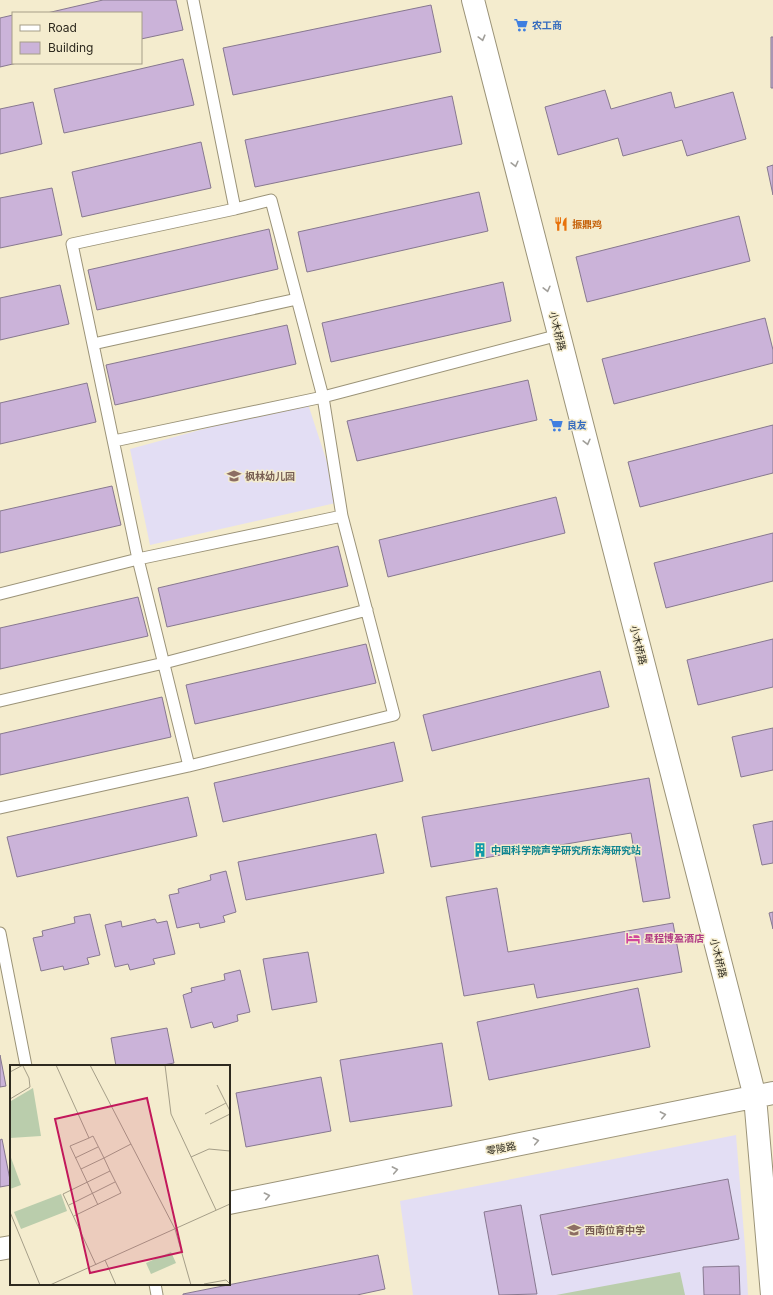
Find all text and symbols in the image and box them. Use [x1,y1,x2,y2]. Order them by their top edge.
legend [12,12,142,64]
supermarket icon: 农工商 [513,17,529,33]
place label: 农工商 [532,19,562,31]
text: Road [48,20,77,35]
one-way arrow [478,34,486,41]
text: Building [48,40,93,55]
one-way arrow [510,160,519,167]
restaurant icon: 振鼎鸡 [553,216,569,232]
place label: 振鼎鸡 [572,218,602,230]
one-way arrow [543,286,551,293]
street label: 小木桥路 [547,310,569,352]
supermarket icon: 良友 [548,417,564,433]
place label: 良友 [567,419,587,431]
one-way arrow [582,439,591,446]
school or university icon: 枫林幼儿园 [226,468,242,484]
place label: 枫林幼儿园 [245,470,295,482]
street label: 小木桥路 [628,624,650,666]
building icon: 中国科学院声学研究所东海研究站 [472,842,488,858]
place label: 中国科学院声学研究所东海研究站 [491,844,641,856]
hotel icon: 星程博盈酒店 [625,930,641,946]
place label: 星程博盈酒店 [644,932,704,944]
street label: 小木桥路 [708,937,730,979]
inset map [10,1065,230,1285]
one-way arrow [660,1112,666,1120]
one-way arrow [533,1138,539,1146]
street label: 零陵路 [485,1139,517,1157]
one-way arrow [391,1166,398,1174]
one-way arrow [264,1192,270,1200]
school or university icon: 西南位育中学 [566,1222,582,1238]
place label: 西南位育中学 [585,1224,645,1236]

